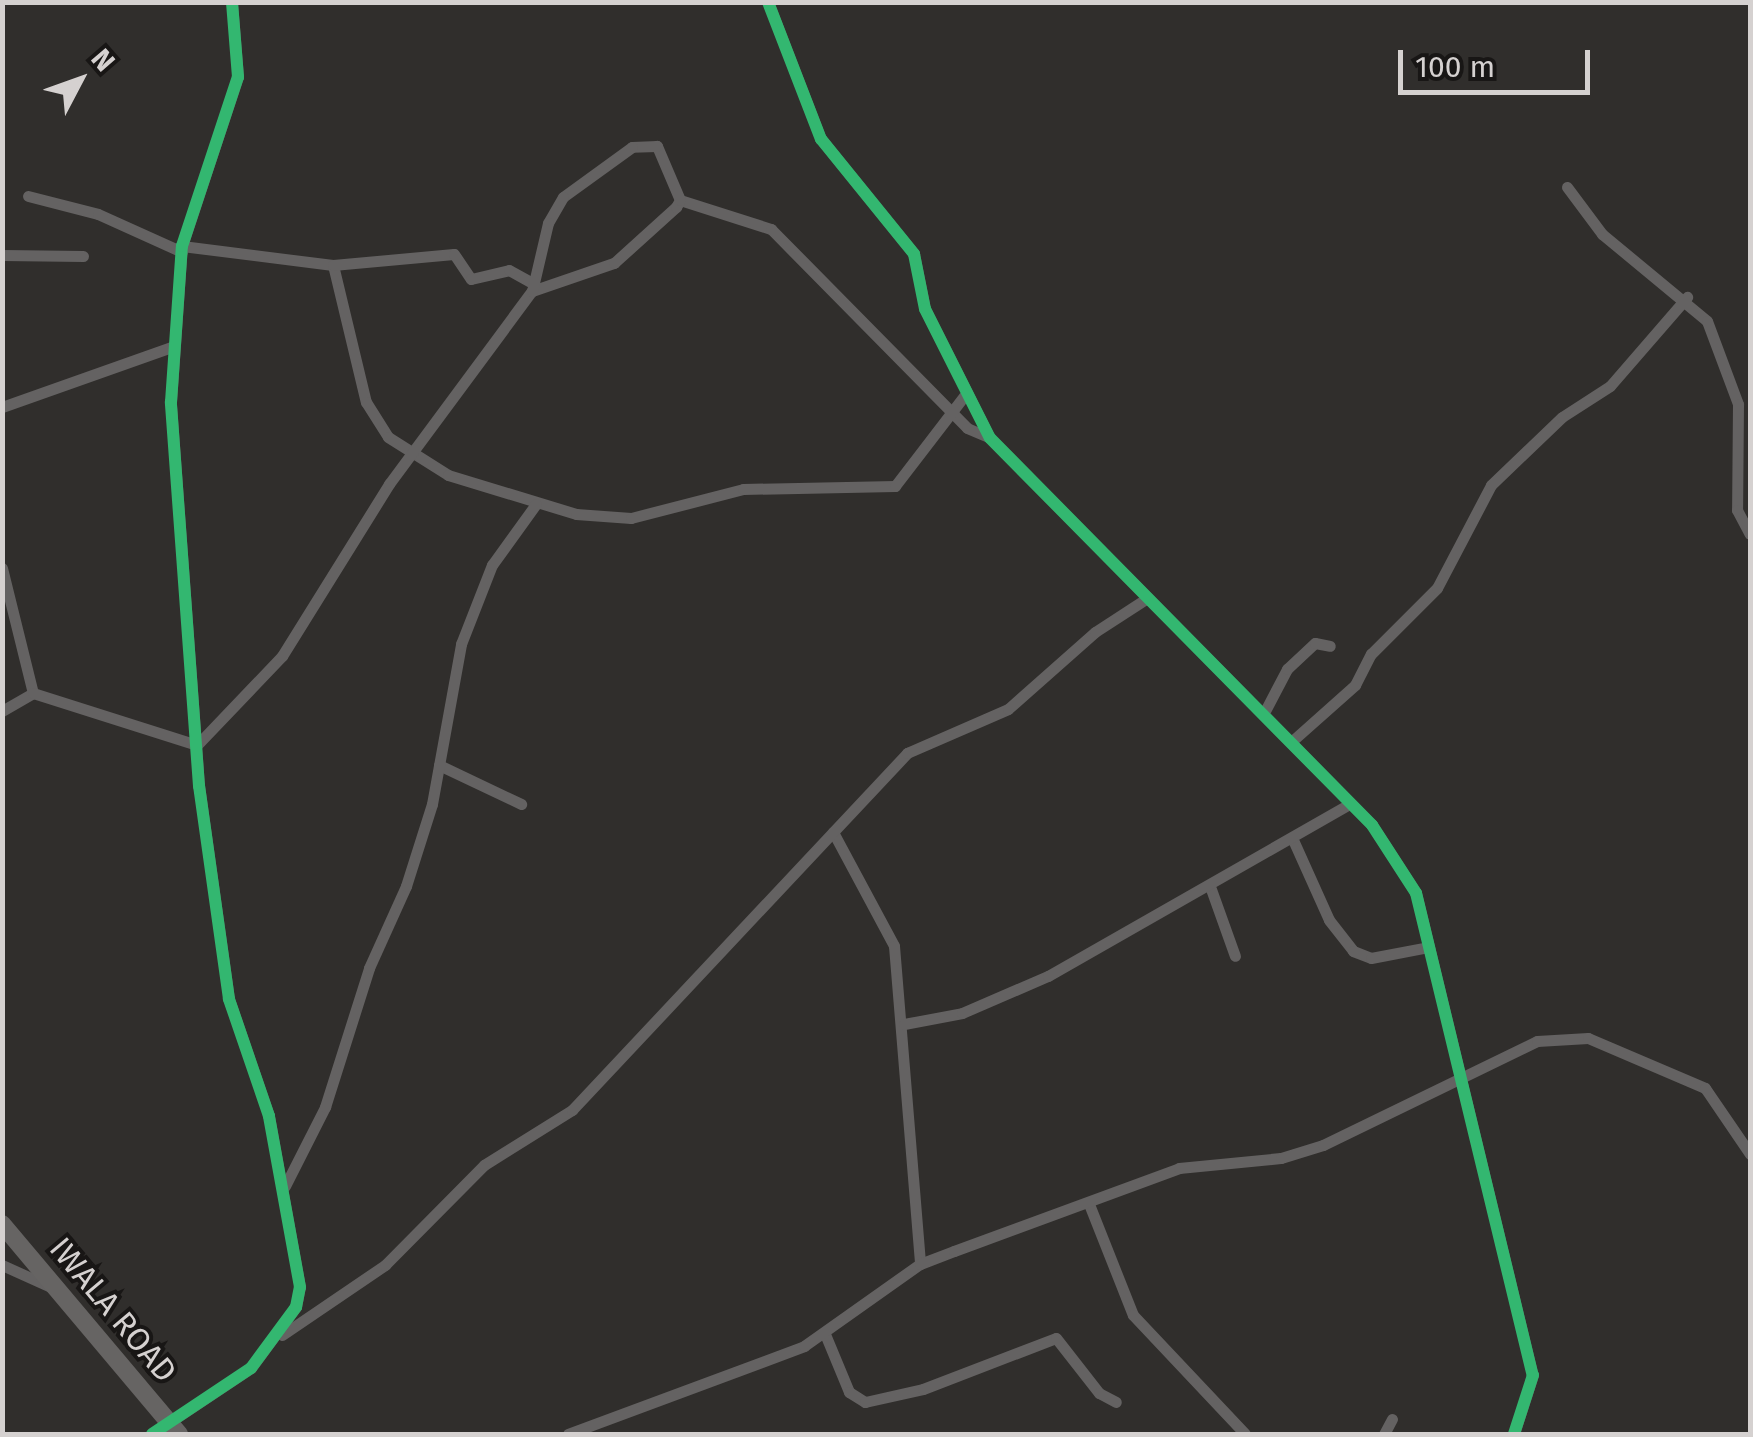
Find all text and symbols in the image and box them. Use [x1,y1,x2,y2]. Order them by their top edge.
north arrow [30,30,130,130]
scale bar [1403,30,1596,92]
text: N [84,42,122,78]
text: 100 m [1415,49,1495,85]
street label: IWALA ROAD [41,1230,185,1390]

